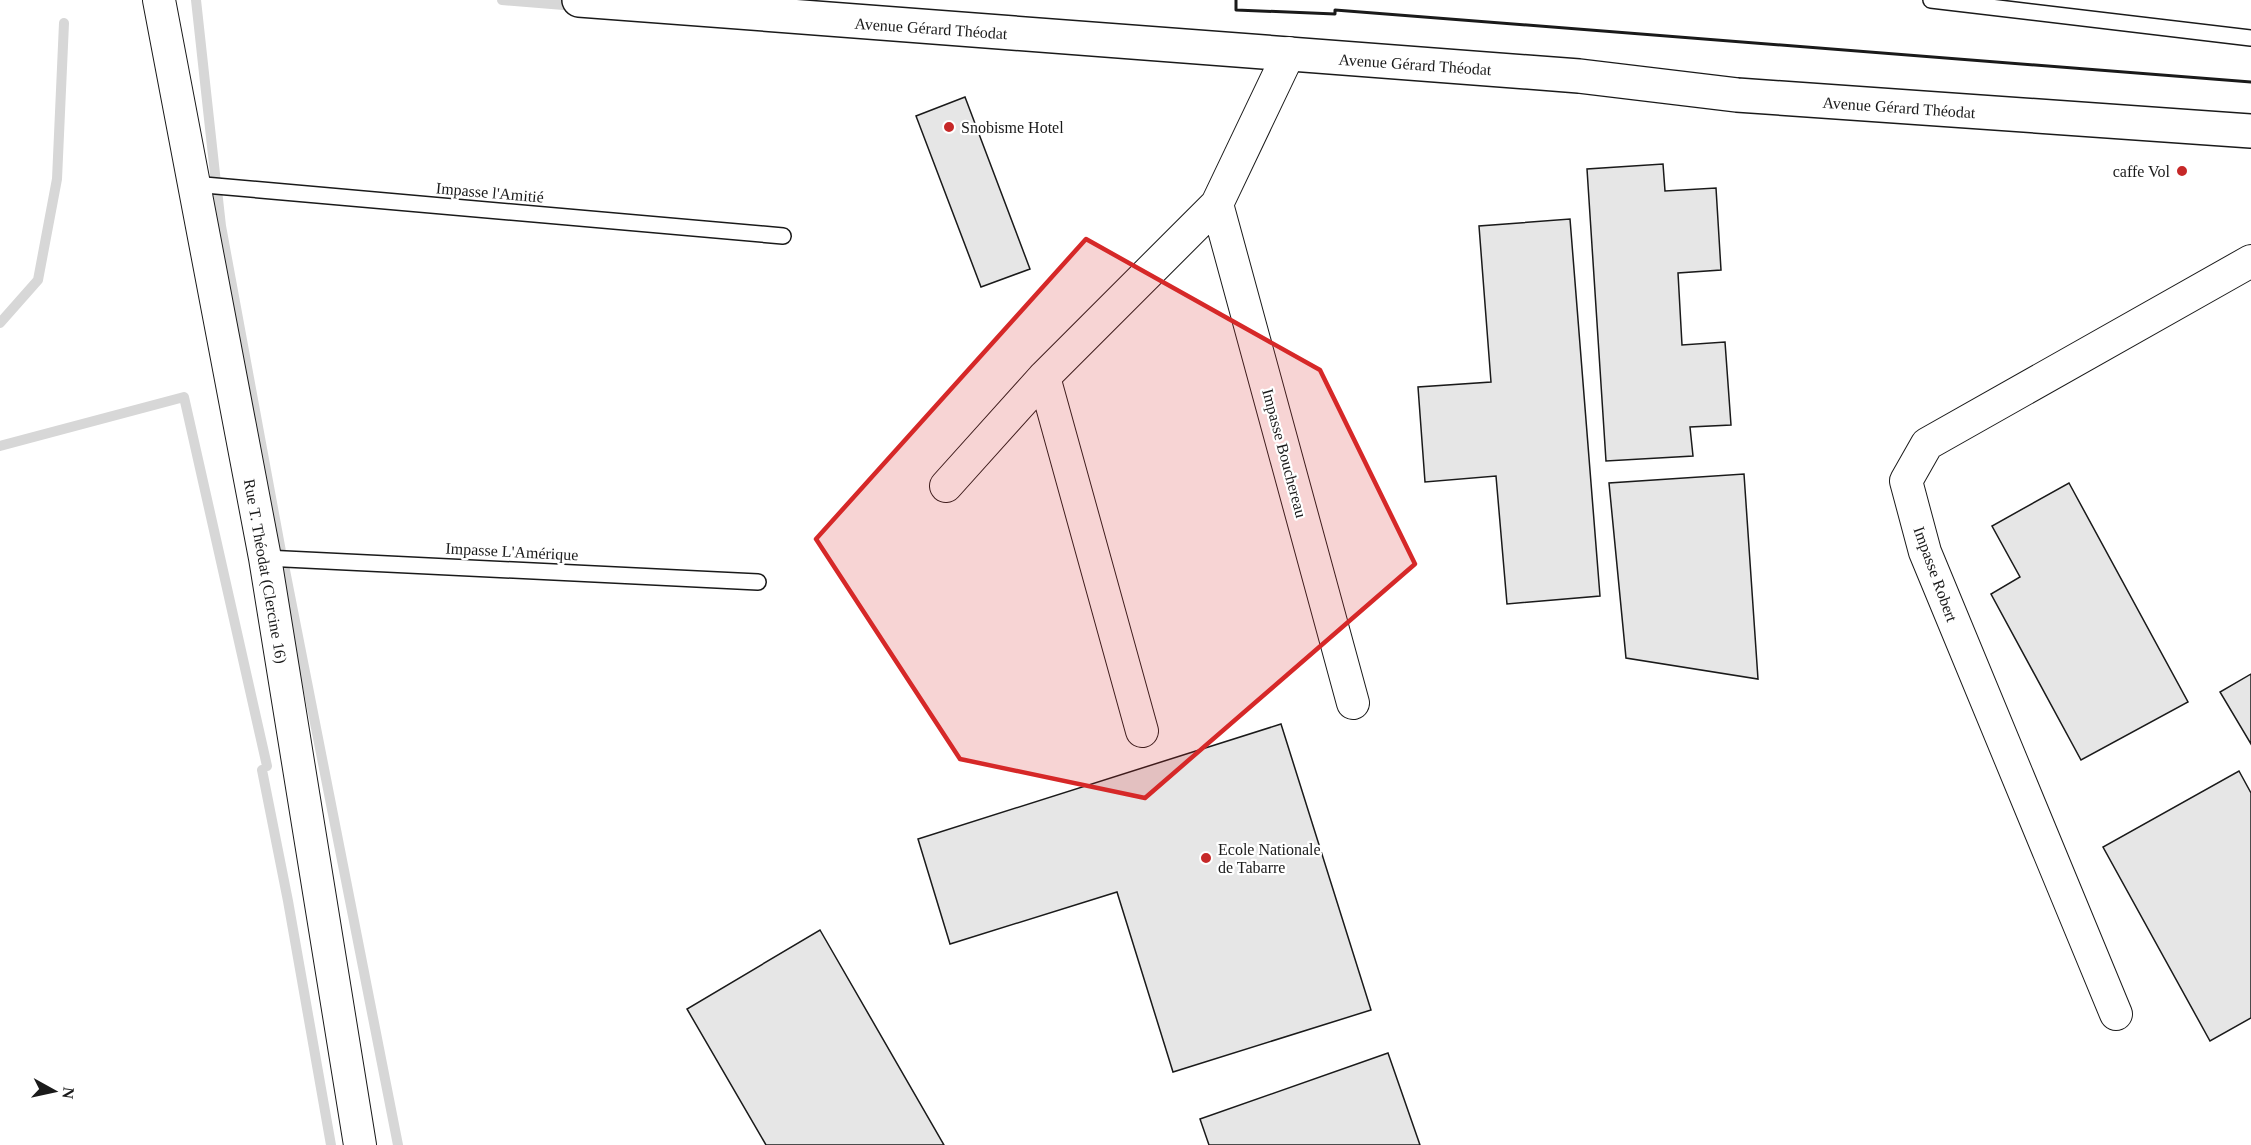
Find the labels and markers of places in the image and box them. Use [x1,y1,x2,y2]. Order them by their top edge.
place label: Snobisme Hotel [961,119,1064,136]
marker: Snobisme Hotel [942,120,956,134]
place label: caffe Vol [2113,163,2171,180]
marker: caffe Vol [2175,164,2189,178]
place label: Ecole Nationale de Tabarre [1218,841,1321,876]
marker: Ecole Nationale de Tabarre [1199,851,1213,865]

